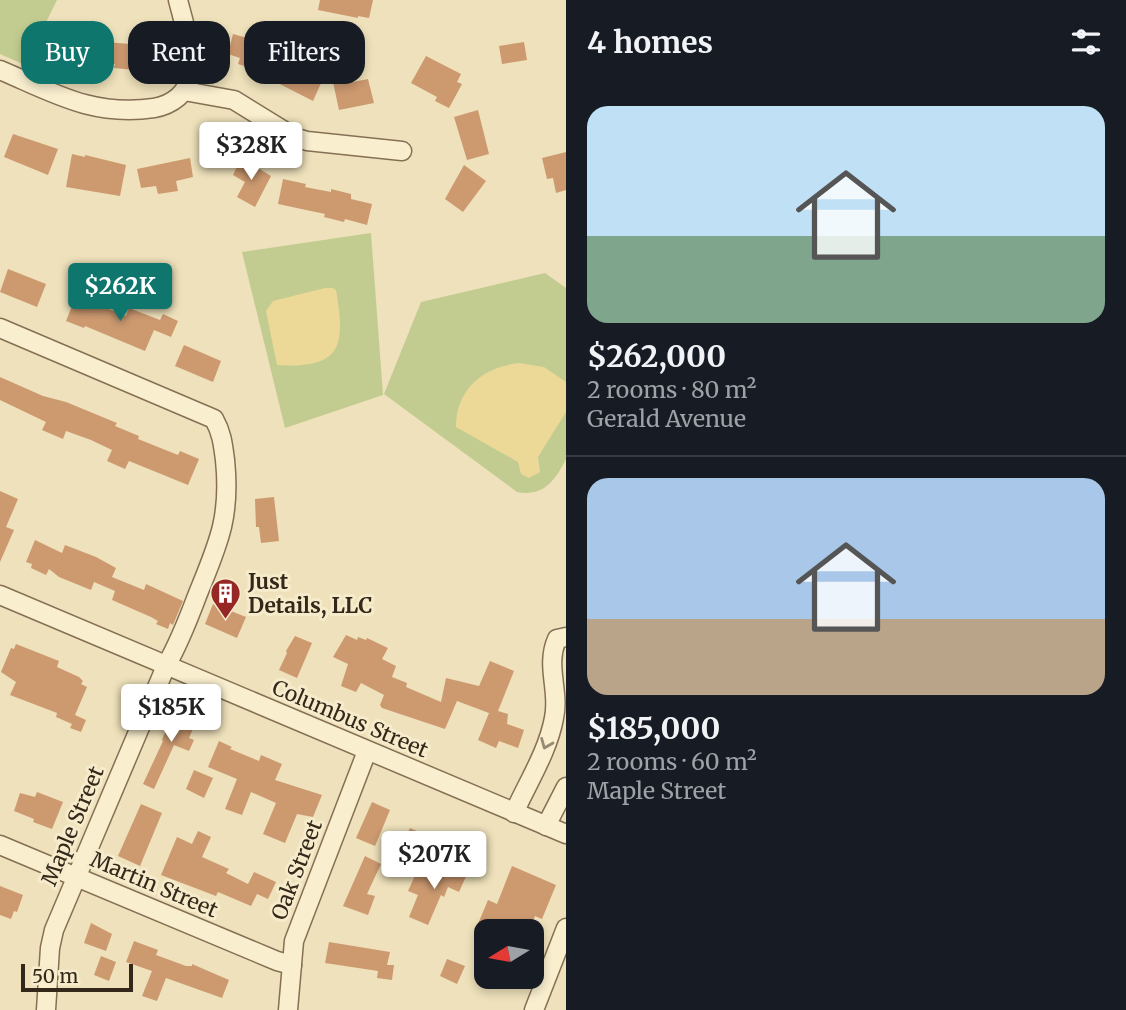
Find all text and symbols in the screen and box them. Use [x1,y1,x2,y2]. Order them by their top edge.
chip: Buy [21,21,114,84]
chip: Rent [128,21,230,84]
chip: Filters [244,21,365,84]
text: 4 homes [587,23,713,61]
icon: filters [1067,23,1105,61]
pin: $328K [202,122,300,182]
text: $328K [215,130,287,159]
icon: home [783,152,909,278]
pin: $262K [71,264,169,323]
text: $262K [84,271,156,300]
text: $262,000 [587,337,726,375]
text: 2 rooms · 80 m² [587,375,756,404]
text: Gerald Avenue [587,404,746,433]
icon: home [783,524,909,650]
place label: Just Details, LLC [247,568,372,619]
building icon: Just Details, LLC [208,577,242,621]
street label: Columbus Street [268,674,432,764]
pin: $185K [122,684,220,744]
text: $185K [137,692,205,721]
text: $185,000 [587,709,720,747]
one-way arrow [540,737,554,749]
text: 2 rooms · 60 m² [587,747,757,776]
street label: Maple Street [35,762,110,890]
text: Maple Street [587,776,726,805]
street label: Oak Street [265,816,328,924]
pin: $207K [385,832,483,891]
text: $207K [397,839,471,868]
street label: Martin Street [86,846,222,923]
north arrow [474,919,544,989]
map controls [474,919,544,989]
scale bar [21,961,133,993]
text: 50 m [32,964,78,988]

